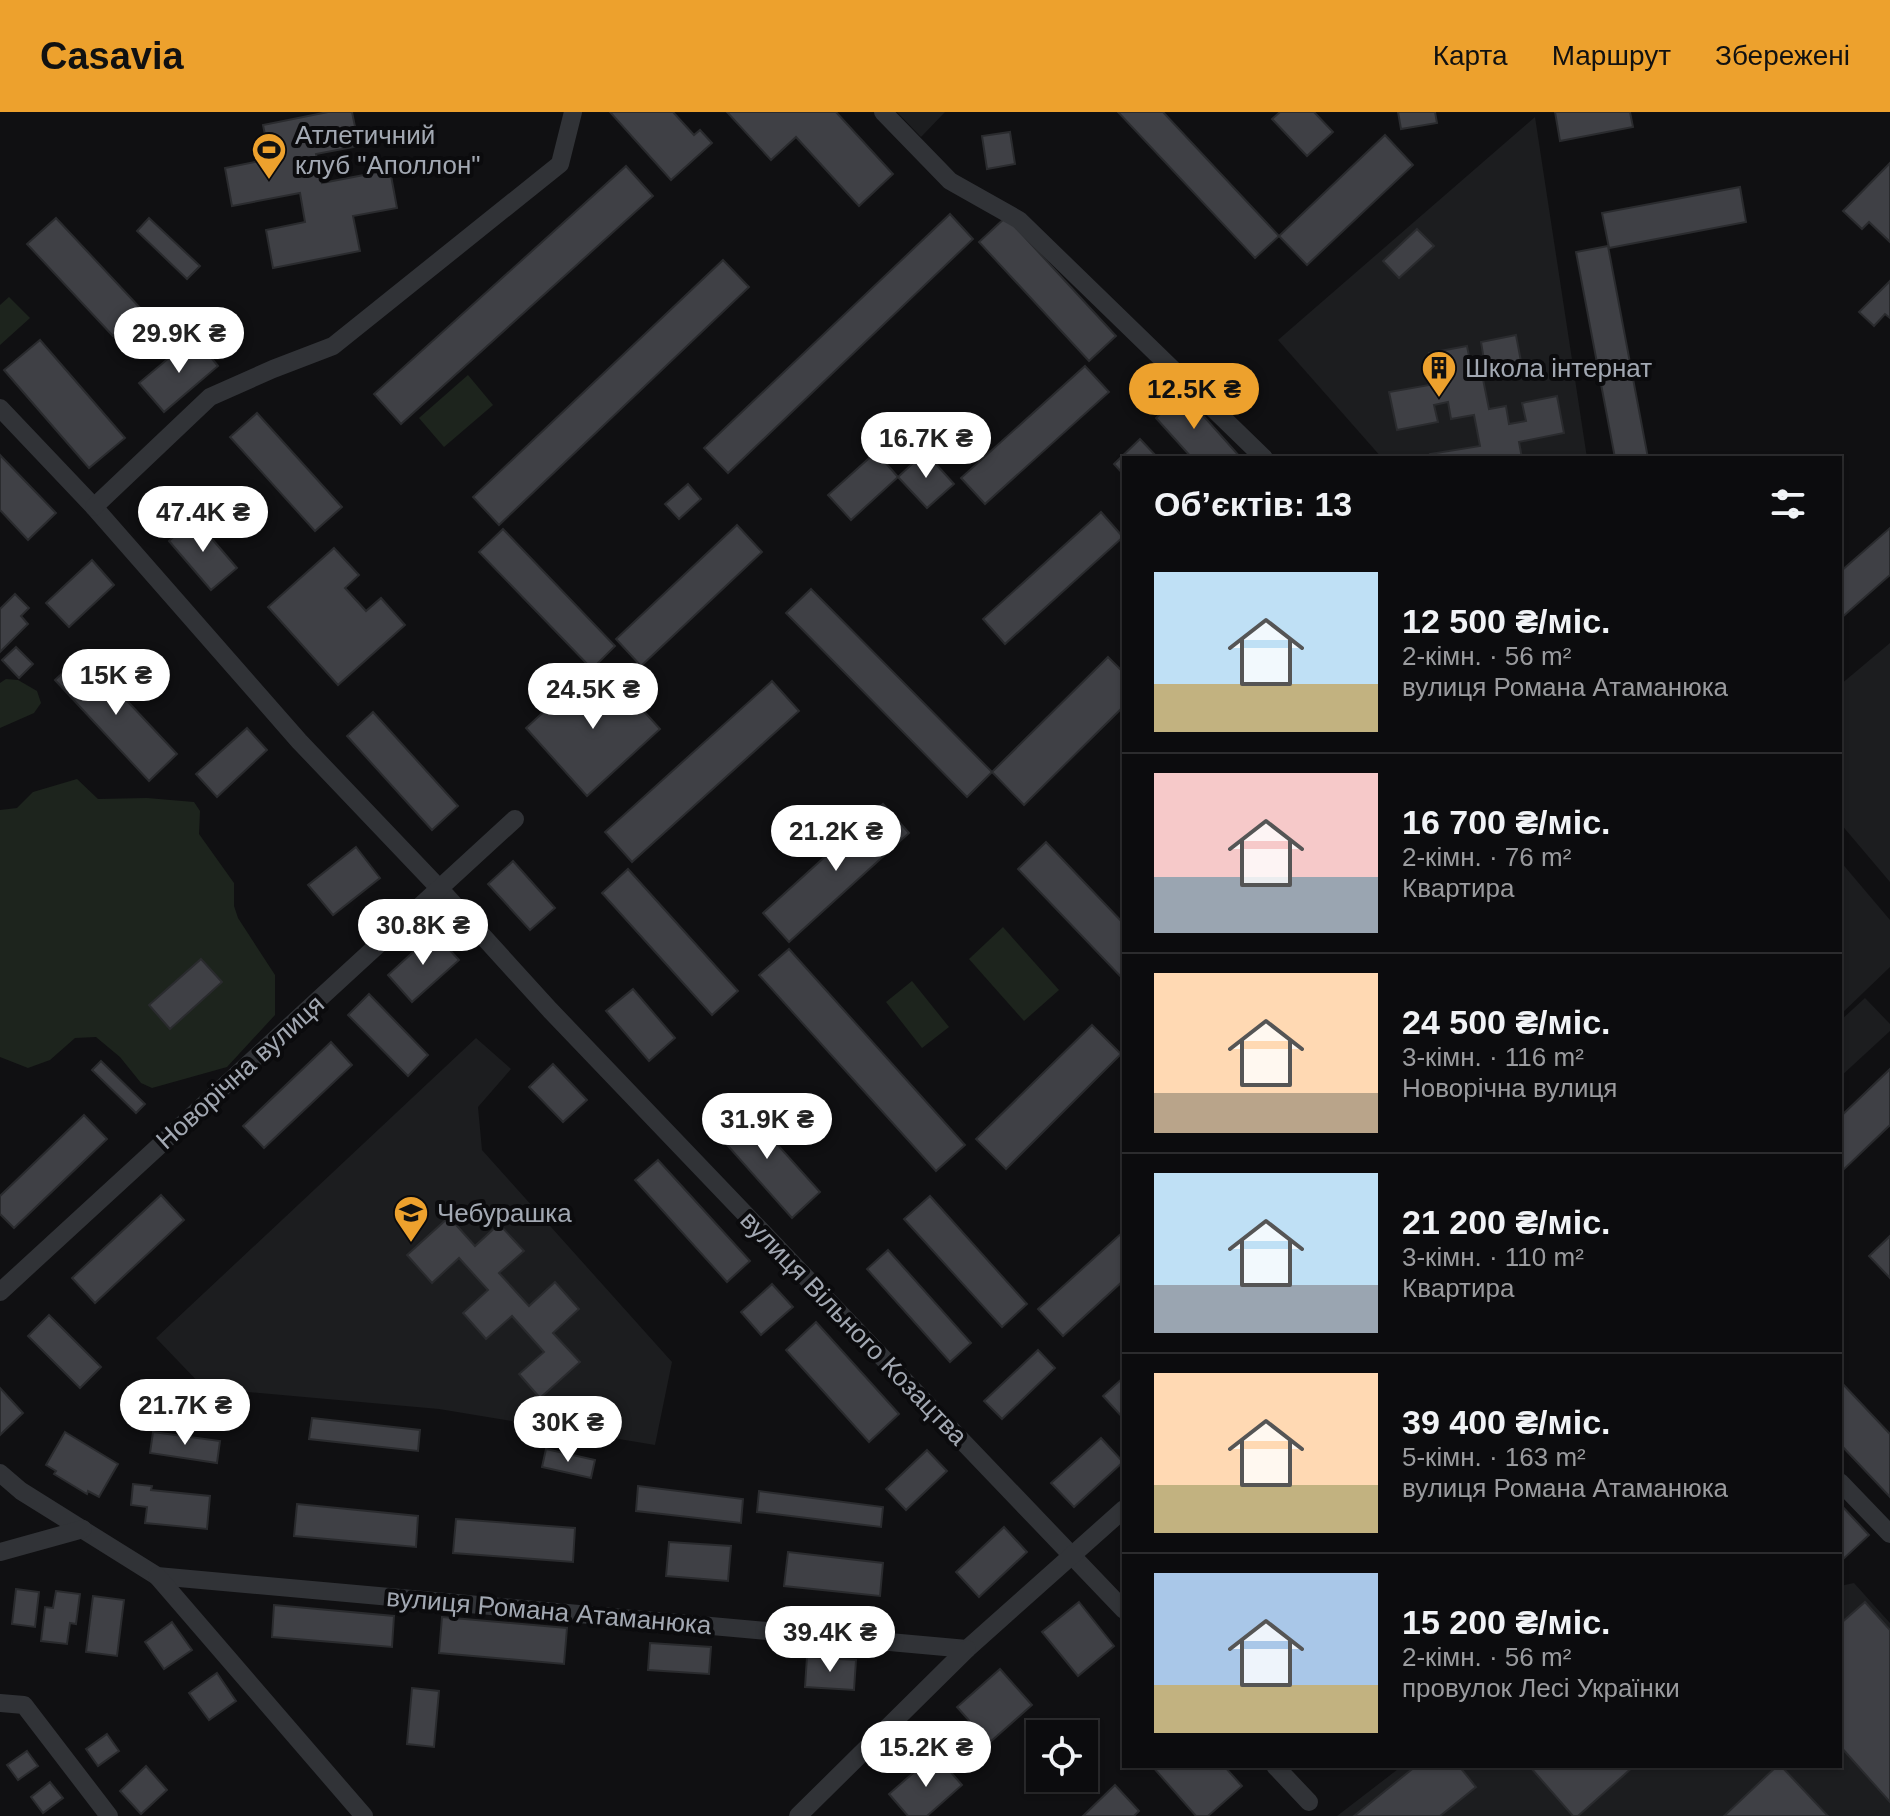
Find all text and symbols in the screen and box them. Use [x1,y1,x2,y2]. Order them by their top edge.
text: Casavia [40,35,184,77]
text: Карта [1433,40,1508,71]
text: Маршрут [1552,40,1671,71]
text: Збережені [1715,40,1850,71]
place label: Атлетичний клуб "Аполлон" [295,120,480,180]
sports icon: Атлетичний клуб "Аполлон" [250,131,288,181]
pin: 29.9K ₴ [105,307,253,375]
text: 29.9K ₴ [132,318,226,348]
building icon: Школа інтернат [1420,349,1458,399]
place label: Школа інтернат [1465,353,1652,383]
pin: 12.5K ₴ [1120,363,1268,431]
text: 12.5K ₴ [1147,374,1241,404]
pin: 16.7K ₴ [852,412,1000,480]
text: 16.7K ₴ [879,423,973,453]
icon: filters [1766,482,1810,526]
text: Об’єктів: 13 [1154,485,1352,523]
pin: 47.4K ₴ [129,486,277,554]
text: 47.4K ₴ [156,497,250,527]
text: 12 500 ₴/міс. [1402,602,1611,640]
icon: home [1218,604,1314,700]
text: 2-кімн. · 56 m² [1402,641,1571,671]
pin: 15K ₴ [60,649,172,717]
text: 15K ₴ [80,660,152,690]
pin: 24.5K ₴ [519,663,667,731]
text: вулиця Романа Атаманюка [1402,672,1728,702]
text: 24.5K ₴ [546,674,640,704]
text: 16 700 ₴/міс. [1402,803,1611,841]
pin: 21.2K ₴ [762,805,910,873]
icon: home [1218,805,1314,901]
text: 21.2K ₴ [789,816,883,846]
text: 2-кімн. · 76 m² [1402,842,1571,872]
text: Квартира [1402,873,1514,903]
pin: 30.8K ₴ [349,899,497,967]
text: 30.8K ₴ [376,910,470,940]
street label: Новорічна вулиця [150,989,330,1155]
text: 24 500 ₴/міс. [1402,1003,1611,1041]
icon: home [1218,1005,1314,1101]
text: 3-кімн. · 116 m² [1402,1042,1584,1072]
text: Новорічна вулиця [1402,1073,1617,1103]
pin: 31.9K ₴ [693,1093,841,1161]
text: 31.9K ₴ [720,1104,814,1134]
school or university icon: Чебурашка [392,1194,430,1244]
place label: Чебурашка [437,1198,572,1228]
text: 21 200 ₴/міс. [1402,1203,1611,1241]
street label: вулиця Вільного Козацтва [734,1205,974,1451]
icon: home [1218,1205,1314,1301]
text: 3-кімн. · 110 m² [1402,1242,1584,1272]
text: Квартира [1402,1273,1514,1303]
pin: 21.7K ₴ [111,1379,259,1447]
text: 21.7K ₴ [138,1390,232,1420]
pin: 30K ₴ [512,1396,624,1464]
text: 39 400 ₴/міс. [1402,1403,1611,1441]
icon: home [1218,1405,1314,1501]
text: 30K ₴ [532,1407,604,1437]
text: 5-кімн. · 163 m² [1402,1442,1586,1472]
text: вулиця Романа Атаманюка [1402,1473,1728,1503]
street label: вулиця Романа Атаманюка [385,1582,713,1640]
text: 15 200 ₴/міс. [1402,1603,1611,1641]
icon: home [1218,1605,1314,1701]
pin: 39.4K ₴ [756,1606,904,1674]
text: 39.4K ₴ [783,1617,877,1647]
text: 2-кімн. · 56 m² [1402,1642,1571,1672]
text: провулок Лесі Українки [1402,1673,1680,1703]
map controls [1026,1720,1098,1792]
button: locate [1026,1720,1098,1792]
pin: 15.2K ₴ [852,1721,1000,1789]
text: 15.2K ₴ [879,1732,973,1762]

